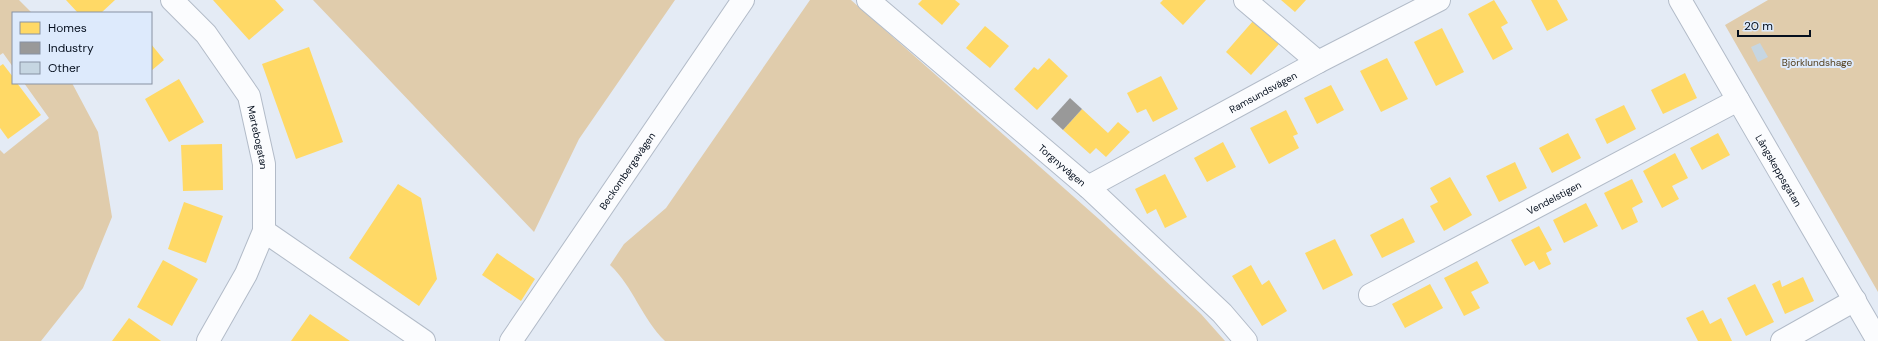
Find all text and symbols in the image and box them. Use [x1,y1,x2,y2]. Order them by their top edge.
legend [12,12,152,84]
scale bar [1738,12,1810,38]
text: 20 m [1744,18,1773,34]
text: Homes [48,20,87,36]
text: Industry [48,40,94,56]
park label: Björklundshage [1782,56,1853,69]
text: Other [48,60,81,76]
street label: Ramsundsvägen [1227,68,1299,116]
street label: Martebogatan [245,104,271,170]
street label: Beckombergavägen [596,129,658,212]
street label: Långskeppsgatan [1753,132,1805,209]
street label: Torgnyvägen [1036,141,1089,189]
street label: Vendelstigen [1524,178,1583,217]

